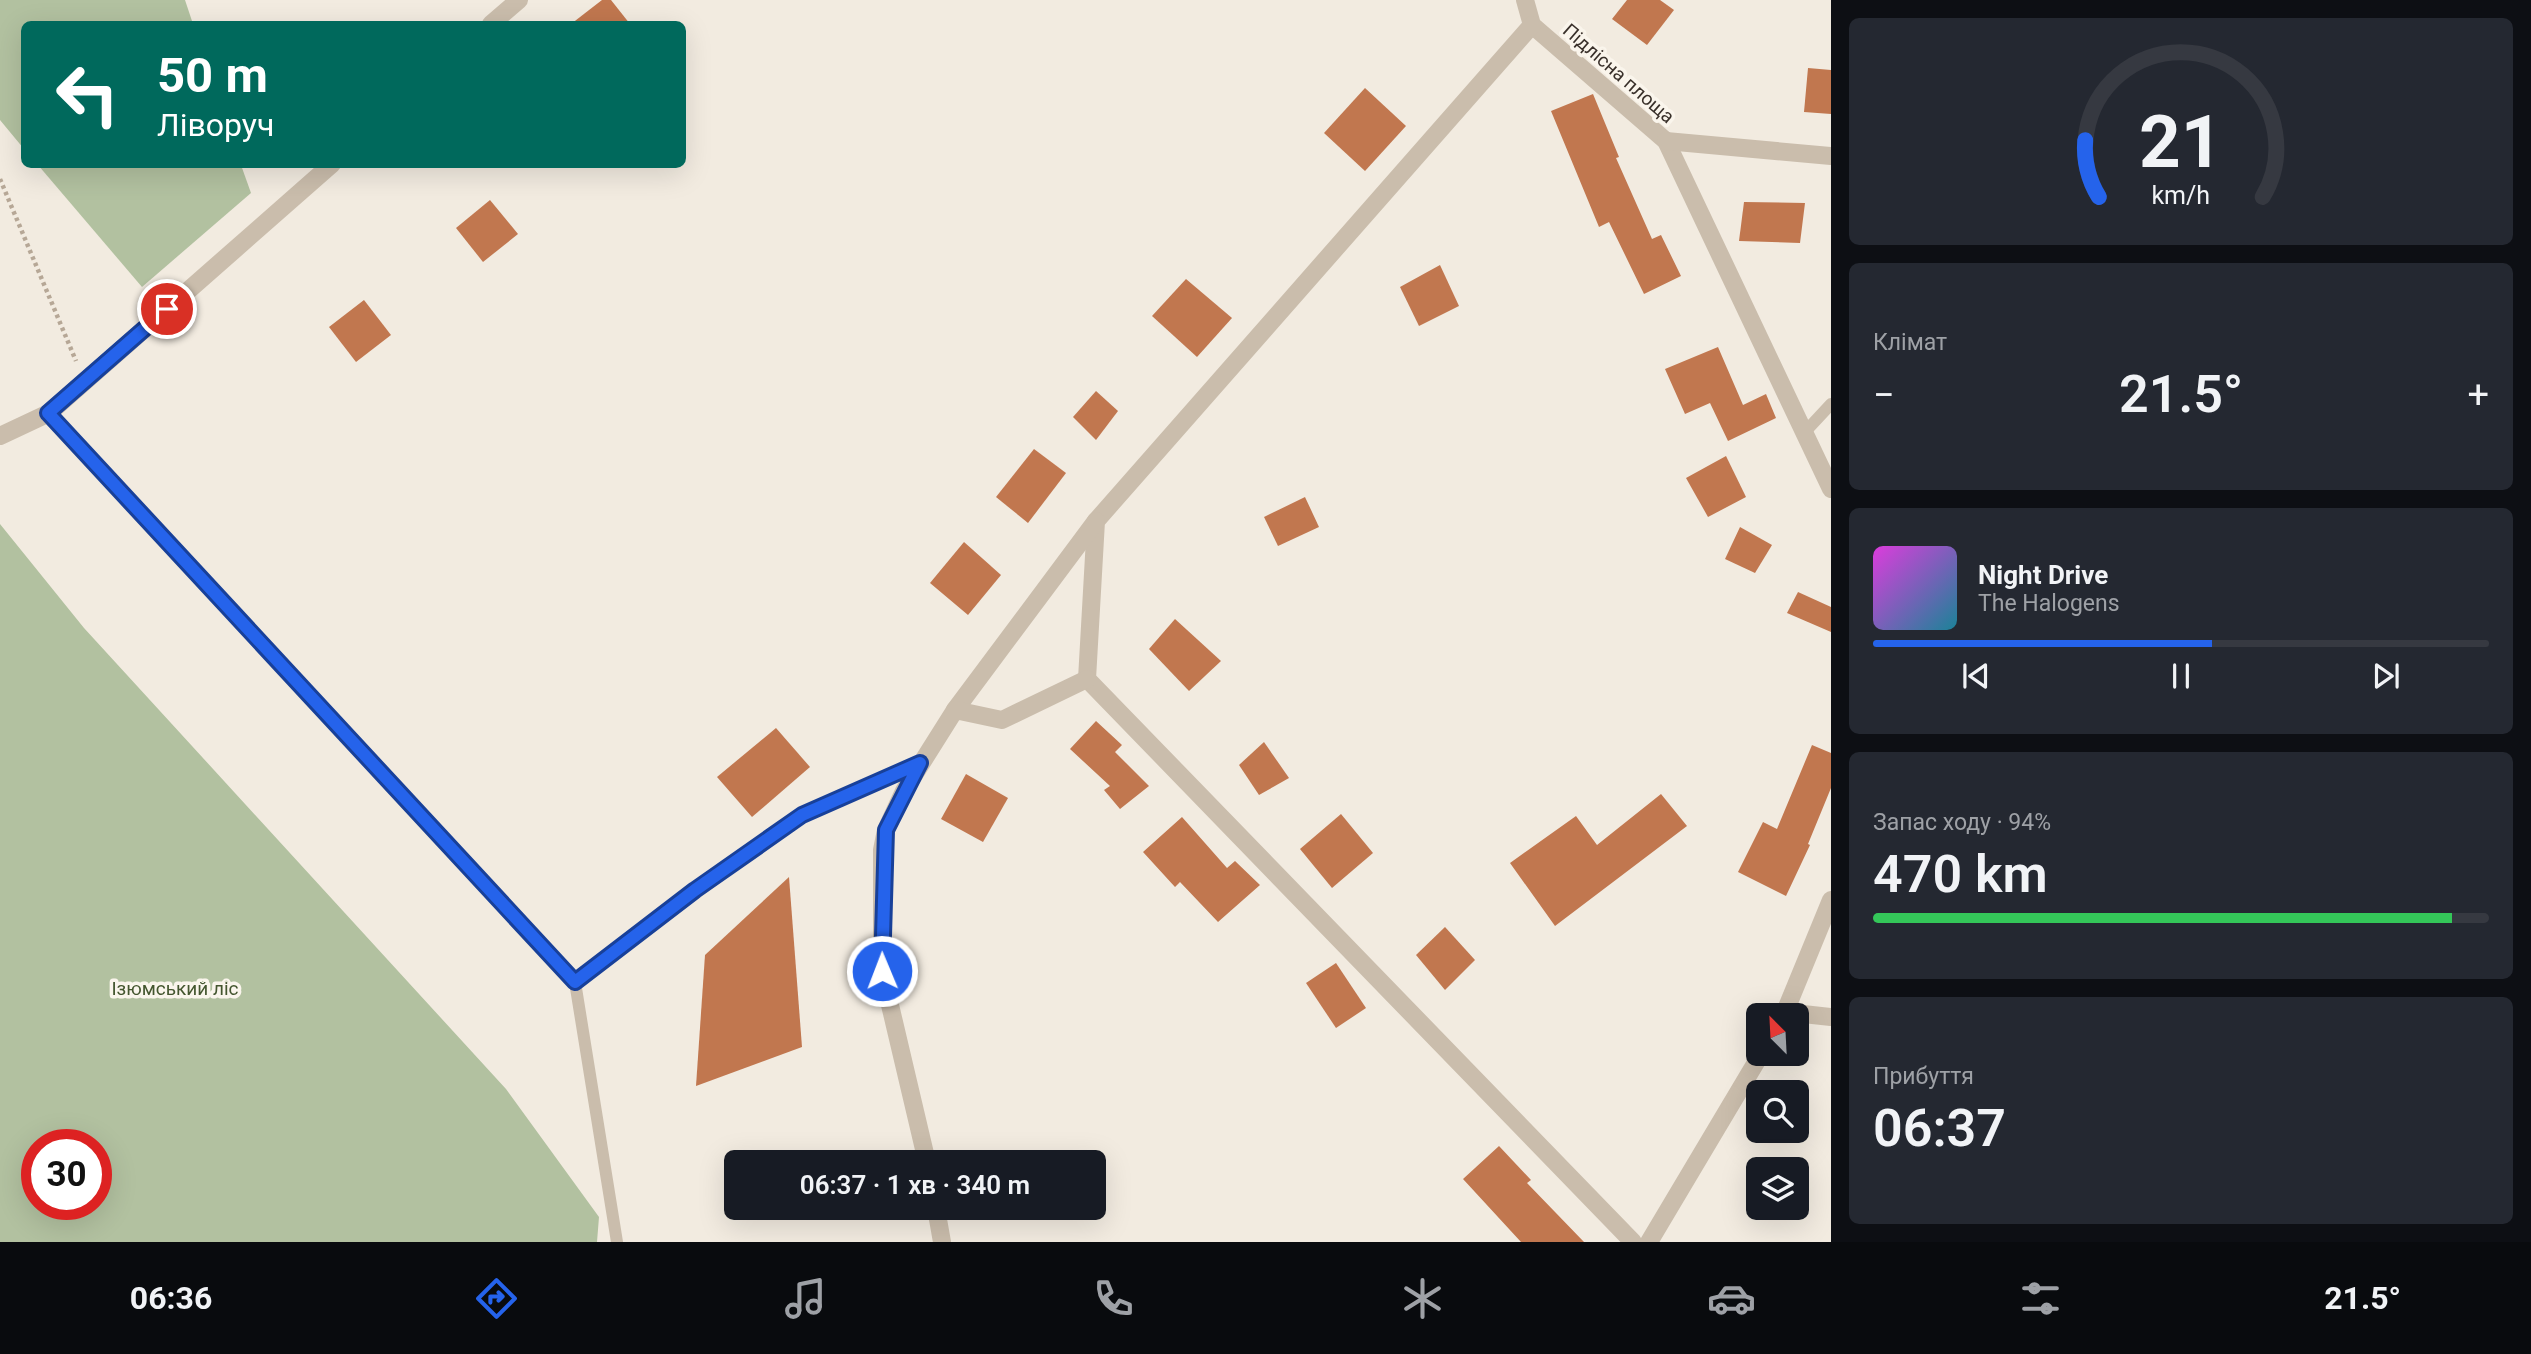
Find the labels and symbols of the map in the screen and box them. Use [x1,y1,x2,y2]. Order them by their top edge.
street label: Підлісна площа [1558,19,1679,128]
pin [137,279,197,339]
position arrow [845,934,919,1008]
park label: Ізюмський ліс [111,977,239,1000]
north arrow [1746,1003,1810,1066]
speed limit sign: 30 [21,1129,112,1220]

